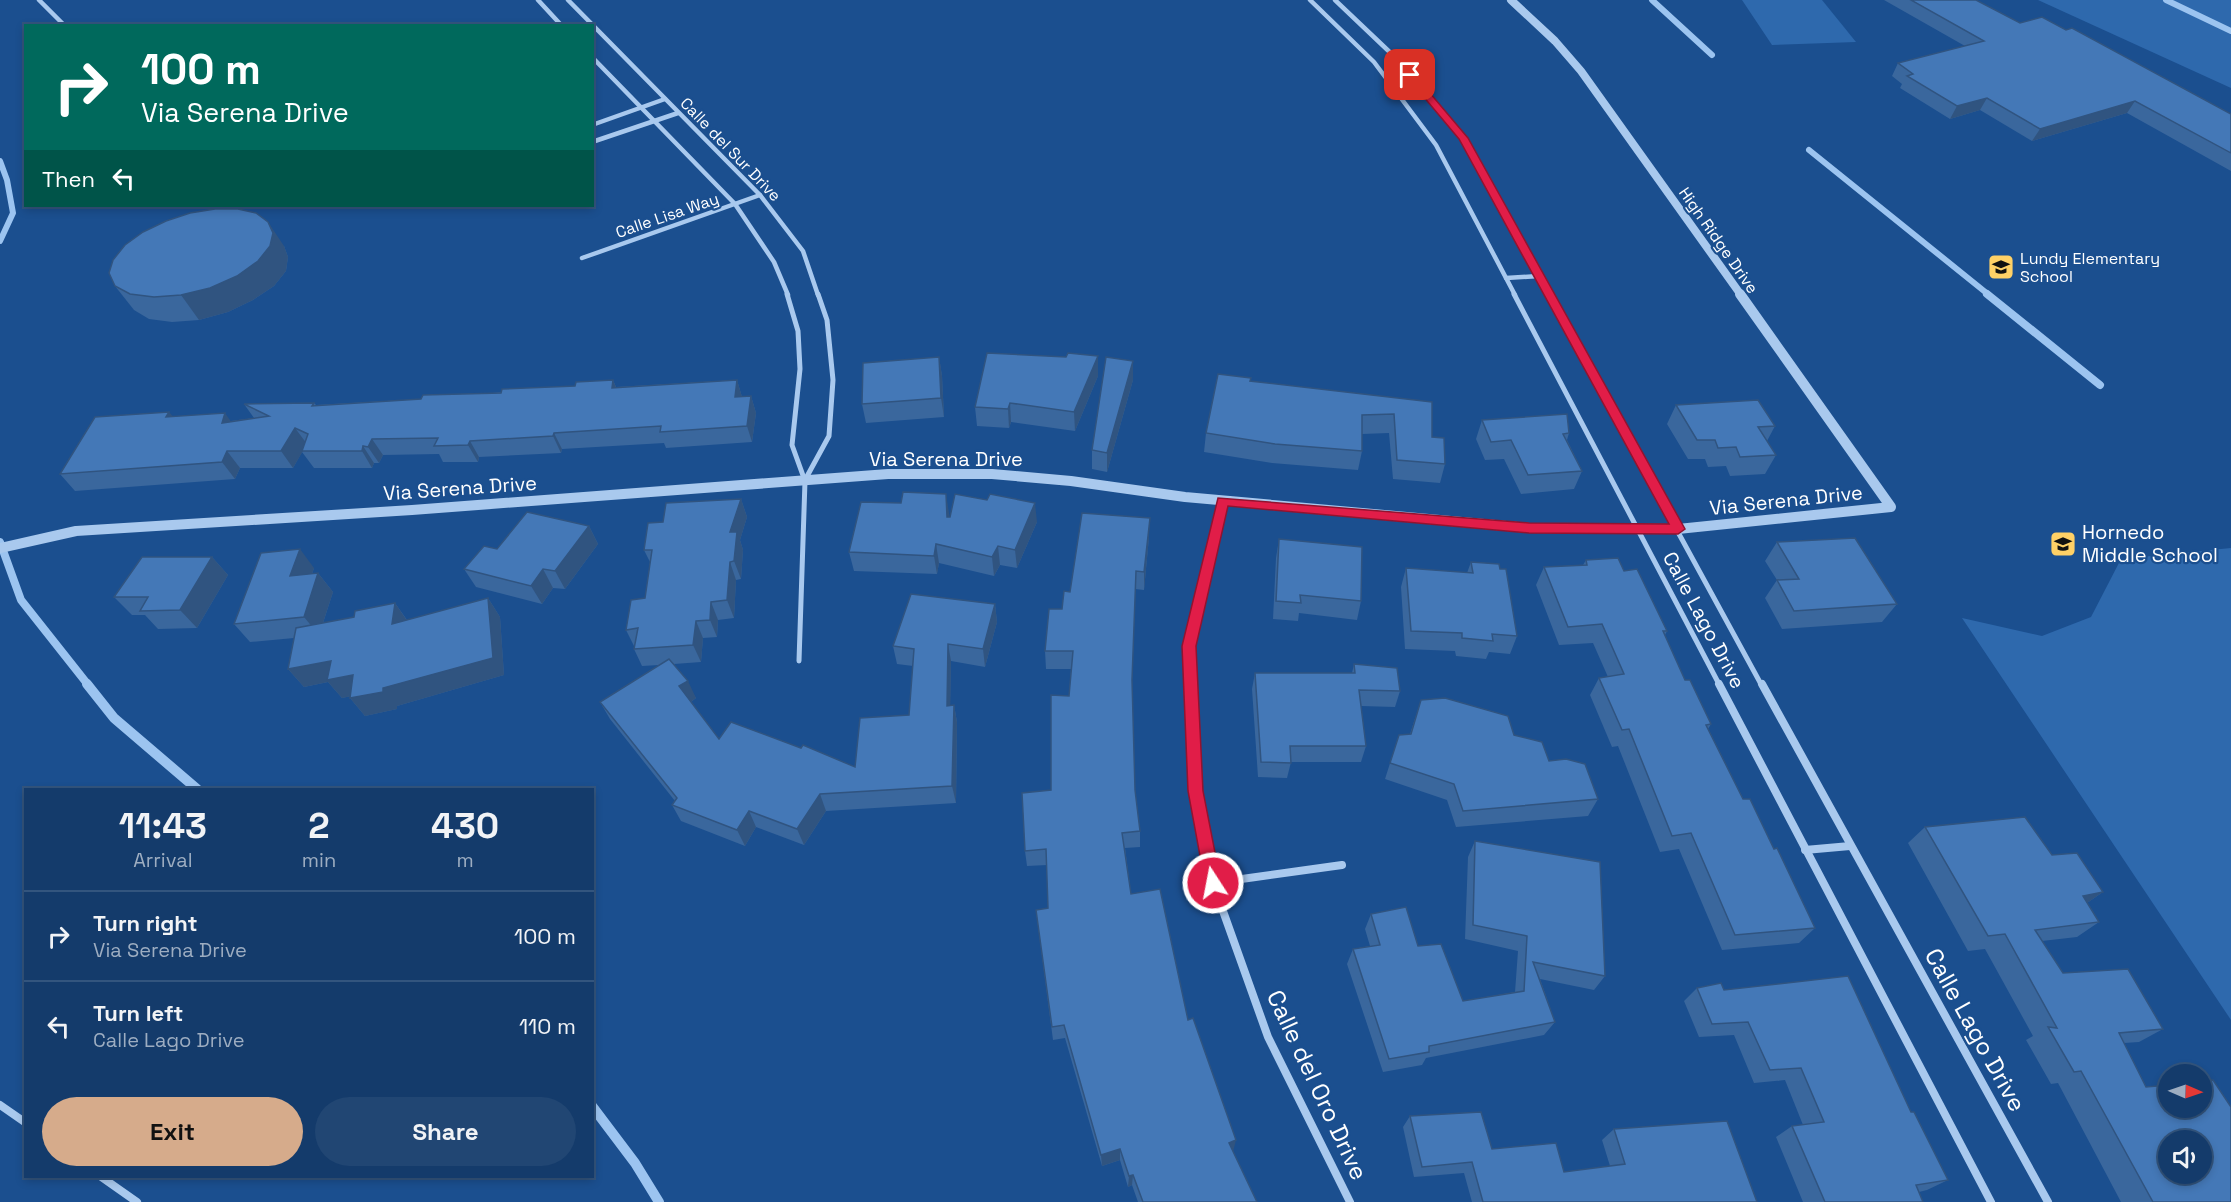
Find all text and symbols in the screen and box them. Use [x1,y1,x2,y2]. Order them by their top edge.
text: 100 m [141,43,261,96]
icon: right [42,48,120,126]
pin [1384,49,1435,100]
icon: arrive [1393,58,1426,91]
street label: Calle del Sur Drive [676,93,786,206]
text: Via Serena Drive [141,95,349,130]
icon: left [107,162,140,195]
text: Then [42,165,95,193]
street label: High Ridge Drive [1674,183,1763,298]
street label: Calle Lisa Way [613,188,722,243]
place label: Lundy Elementary School [2020,248,2160,287]
school or university icon: Lundy Elementary School [1986,252,2016,282]
street label: Via Serena Drive [869,446,1023,472]
street label: Via Serena Drive [382,470,538,506]
street label: Via Serena Drive [1708,479,1864,521]
place label: Hornedo Middle School [2082,519,2218,568]
school or university icon: Hornedo Middle School [2048,529,2078,559]
street label: Calle Lago Drive [1657,547,1751,693]
text: 11:43 [119,803,207,849]
text: 2 [308,803,330,849]
text: 430 [431,803,499,849]
text: Arrival [133,847,193,873]
text: min [302,847,336,873]
text: m [456,847,474,873]
position arrow [1181,851,1245,915]
text: Turn right [93,909,198,937]
icon: right [42,920,75,953]
text: 100 m [514,922,576,950]
text: Via Serena Drive [93,937,247,963]
street label: Calle Lago Drive [1918,943,2033,1117]
street label: Calle del Oro Drive [1260,985,1375,1185]
text: Turn left [93,999,183,1027]
icon: left [42,1010,75,1043]
text: 110 m [519,1012,576,1040]
text: Calle Lago Drive [93,1027,245,1053]
north arrow [2158,1064,2212,1118]
map controls [2158,1064,2212,1184]
button: Exit [42,1097,303,1166]
button: Share [315,1097,576,1166]
button: sound [2158,1130,2212,1184]

